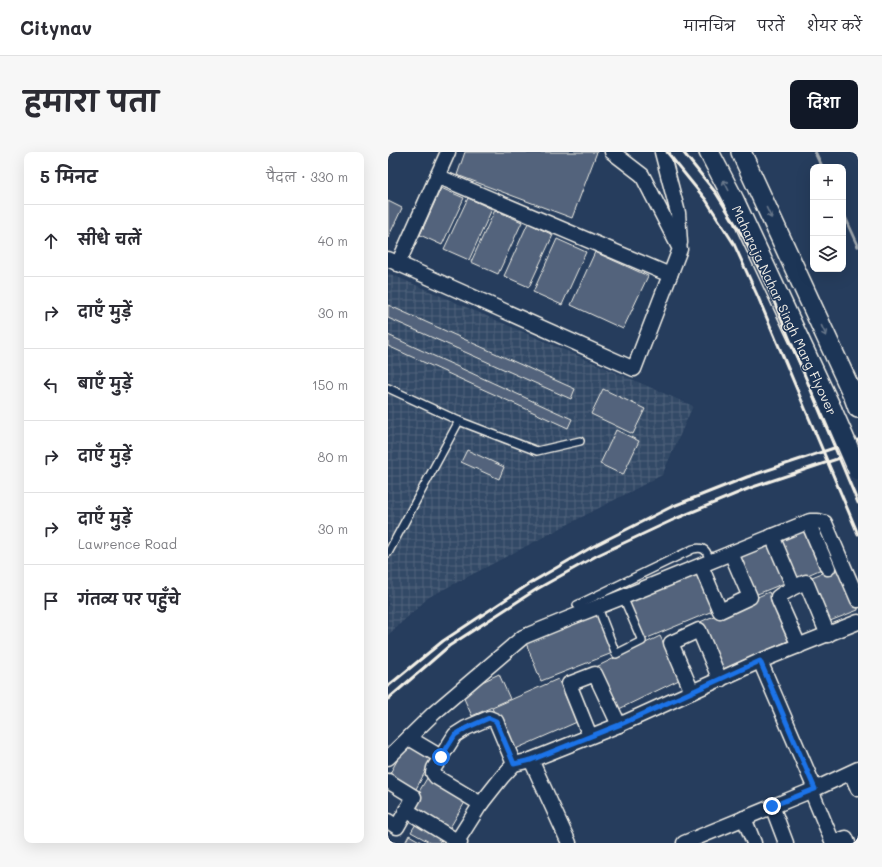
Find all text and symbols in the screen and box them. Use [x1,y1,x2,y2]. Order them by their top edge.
text: Citynav [20,15,92,40]
text: मानचित्र [684,16,735,35]
text: परतें [757,16,785,35]
text: शेयर करें [807,16,862,35]
button: दिशा [790,80,858,129]
text: हमारा पता [24,83,159,119]
map controls [810,164,846,272]
button: + [810,164,846,200]
text: 5 मिनट [40,165,97,187]
text: पैदल · 330 m [266,168,348,185]
one-way arrow [722,179,729,191]
button: − [810,200,846,236]
street label: Maharaja Nahar Singh Marg Flyover [729,202,841,418]
one-way arrow [766,206,773,218]
text: सीधे चलें [78,229,141,249]
icon: ahead [40,230,62,252]
text: 40 m [318,232,348,249]
button: layers [810,236,846,272]
text: दाएँ मुड़ें [78,301,132,321]
icon: right [40,302,62,324]
text: 30 m [318,304,348,321]
one-way arrow [821,324,828,336]
text: बाएँ मुड़ें [78,373,132,393]
icon: left [40,374,62,396]
text: 150 m [312,376,348,393]
text: दाएँ मुड़ें [78,445,132,465]
icon: right [40,446,62,468]
text: 80 m [318,448,348,465]
text: दाएँ मुड़ें [78,508,132,528]
icon: right [40,518,62,540]
text: 30 m [318,520,348,537]
text: Lawrence Road [78,535,177,552]
text: गंतव्य पर पहुँचे [78,589,180,609]
icon: arrive [40,590,62,612]
route start [432,748,450,766]
route end [763,797,781,815]

